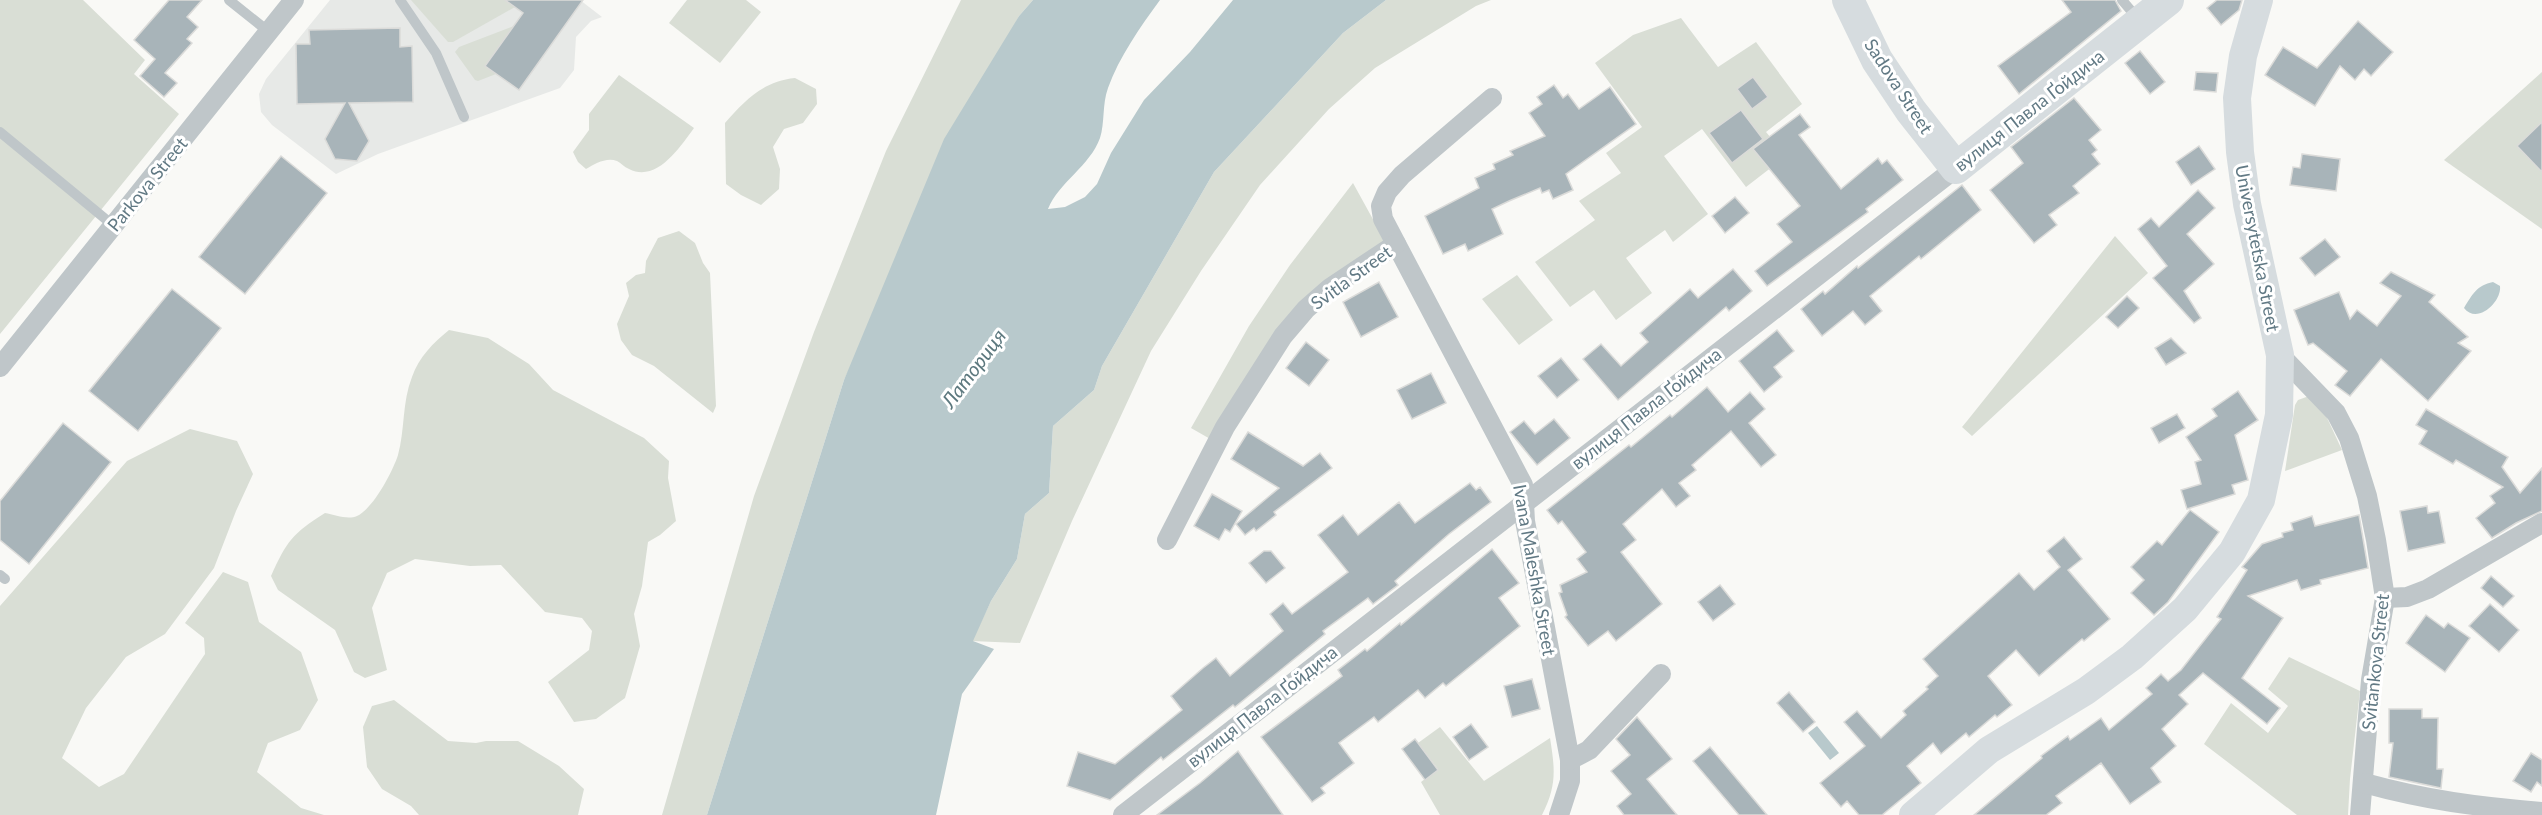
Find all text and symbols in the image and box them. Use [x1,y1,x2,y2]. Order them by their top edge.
street label: Sadova Street [1860,34,1938,138]
street label: вулиця Павла Ґойдича [1950,45,2108,175]
street label: Parkova Street [102,132,192,235]
street label: Universytetska Street [2231,163,2285,334]
street label: Svitla Street [1306,240,1396,314]
water label: Латориця [935,324,1010,413]
street label: вулиця Павла Ґойдича [1567,343,1725,473]
street label: Ivana Maleshka Street [1509,483,1561,658]
street label: Svitankova Street [2357,592,2393,731]
street label: вулиця Павла Ґойдича [1183,641,1341,771]

